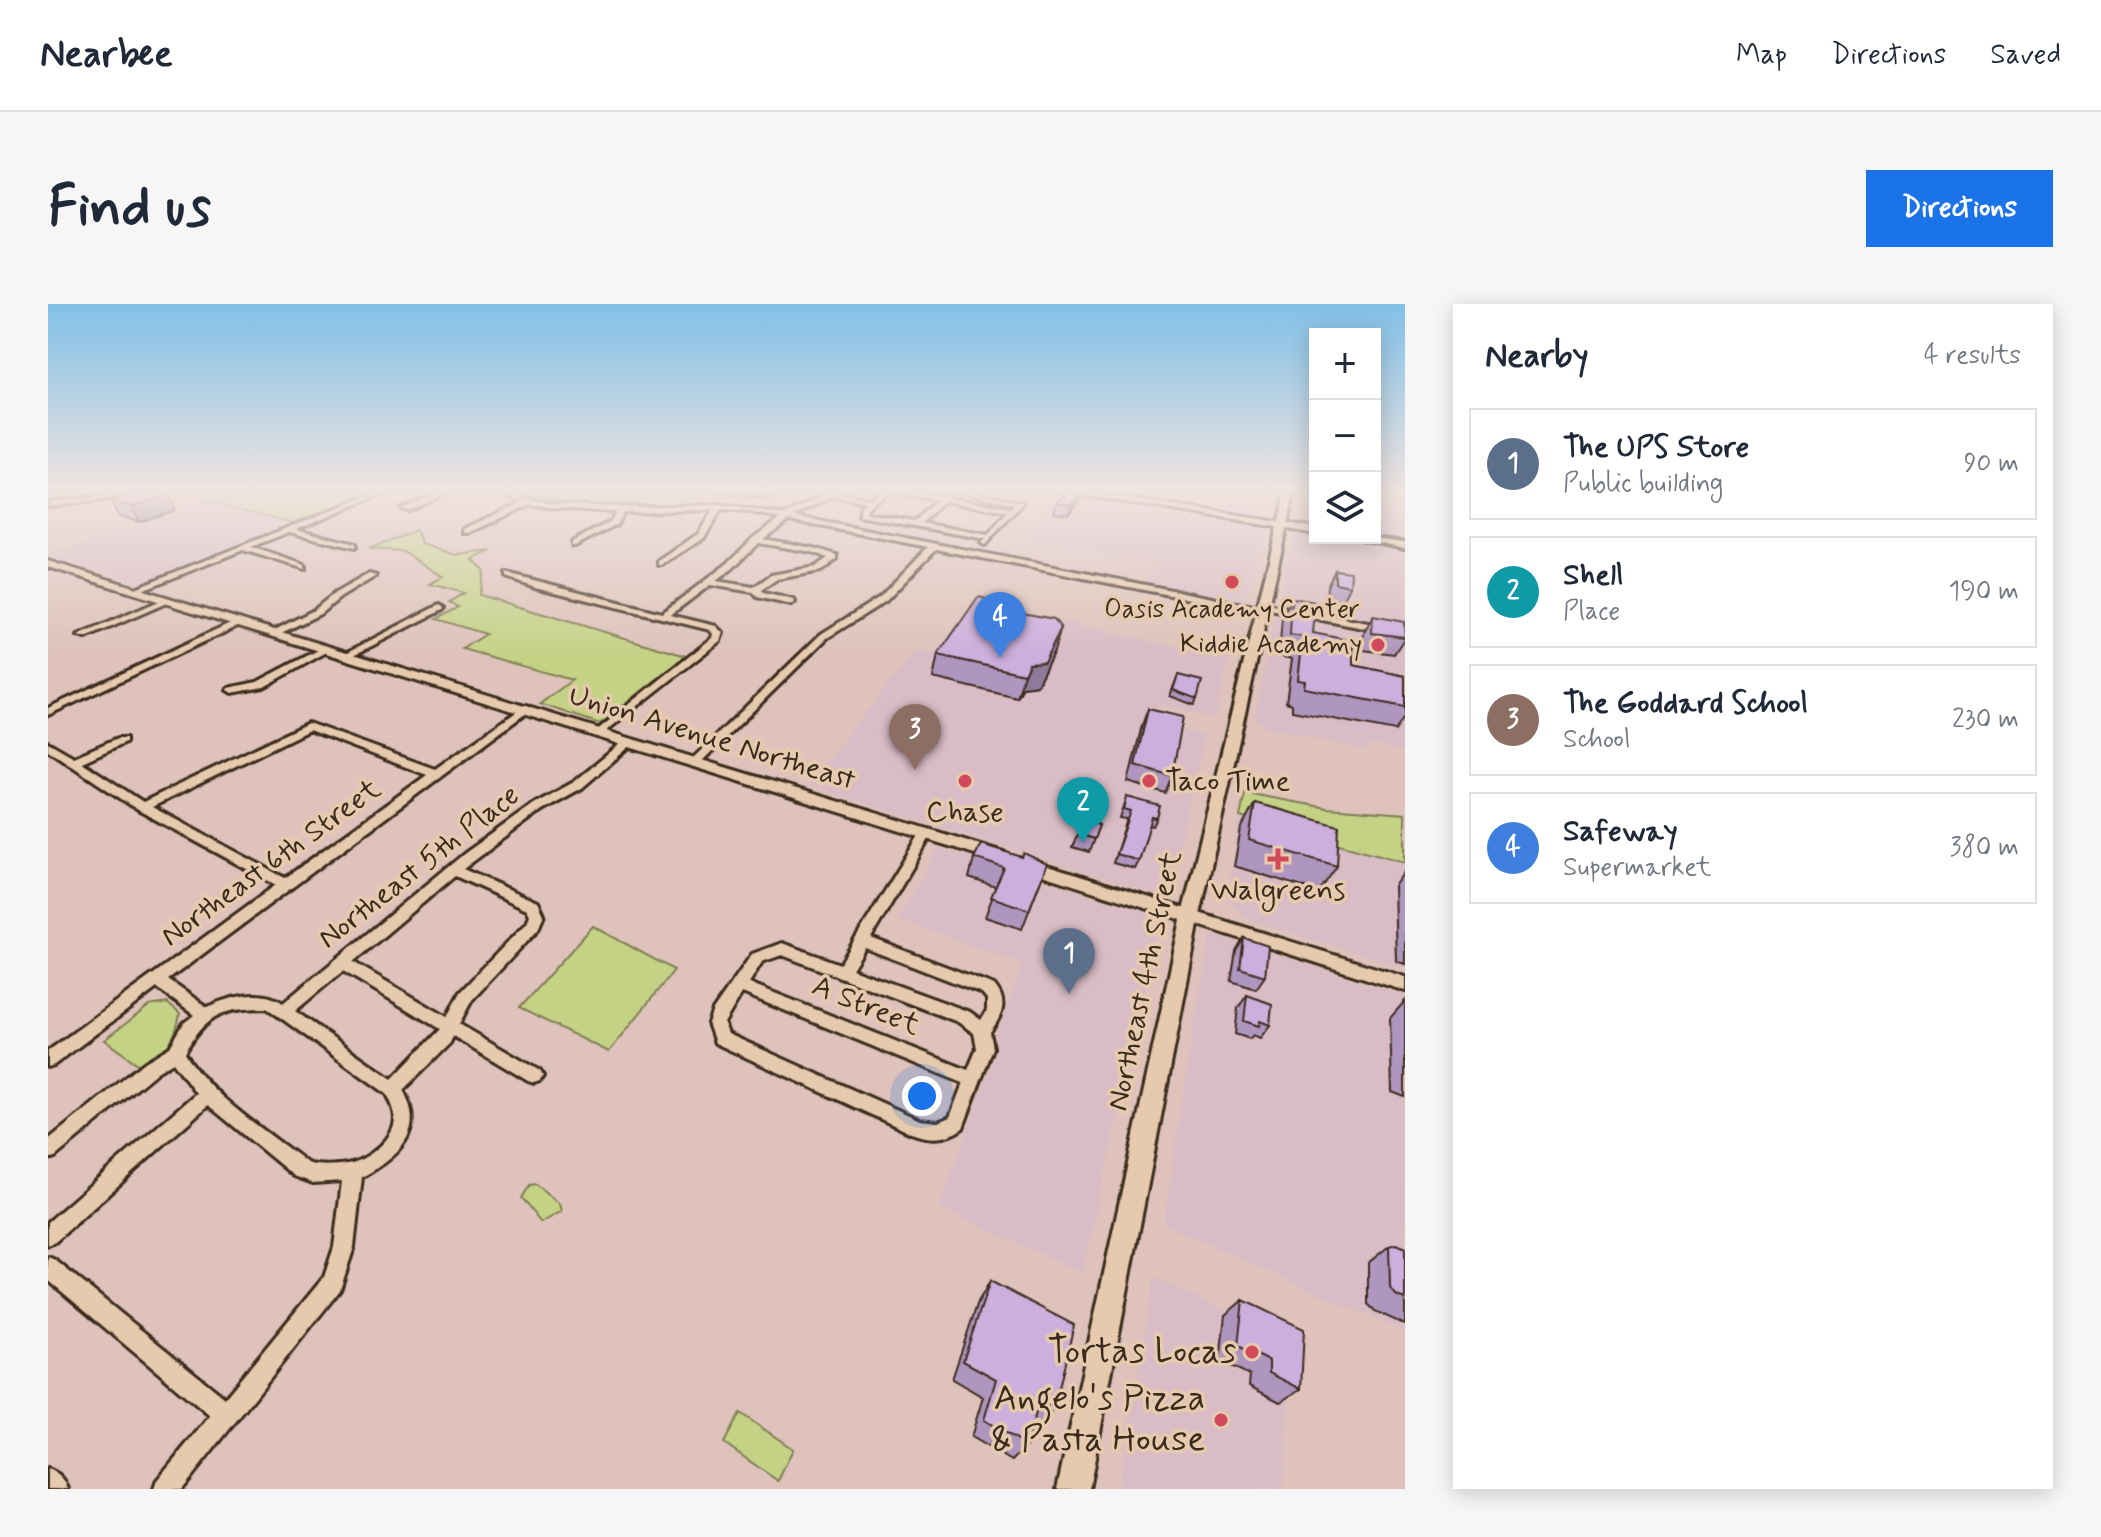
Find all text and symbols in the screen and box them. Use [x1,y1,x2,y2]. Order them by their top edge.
text: Nearbee [40,31,173,80]
text: Map [1736,37,1787,74]
text: Directions [1831,37,1946,74]
text: Saved [1990,37,2061,74]
button: Directions [1866,170,2053,247]
text: Find us [48,172,211,245]
map controls [1309,328,1381,544]
button: + [1309,328,1381,400]
text: Nearby [1485,334,1589,379]
text: 4 results [1924,339,2021,373]
button: − [1309,400,1381,472]
text: The UPS Store [1563,428,1749,467]
text: 1 [1507,447,1519,481]
text: 90 m [1964,447,2019,481]
text: Public building [1563,467,1723,501]
button: layers [1309,472,1381,544]
text: Shell [1563,556,1623,595]
marker: Oasis Academy Center [1223,573,1241,591]
text: 2 [1507,575,1519,609]
text: 190 m [1949,575,2019,609]
pin: 4 [974,592,1026,658]
place label: Oasis Academy Center [1104,593,1360,627]
text: Place [1563,595,1620,629]
place label: Kiddie Academy [1180,628,1362,662]
marker: Kiddie Academy [1369,636,1387,654]
street label: Union Avenue Northeast [564,676,860,800]
text: The Goddard School [1563,684,1808,723]
text: 3 [1507,703,1519,737]
text: 230 m [1952,703,2019,737]
pin: 3 [889,704,941,770]
text: School [1563,723,1630,757]
place label: Taco Time [1165,762,1290,801]
street label: Northeast 6th Street [153,770,389,956]
marker: Chase [956,772,974,790]
marker: Taco Time [1140,772,1158,790]
street label: Northeast 5th Place [310,776,528,958]
pin: 2 [1057,777,1109,843]
place label: Chase [926,793,1004,832]
text: Safeway [1563,812,1678,851]
text: 4 [1505,831,1521,865]
text: 380 m [1950,831,2019,865]
street label: Northeast 4th Street [1098,847,1192,1114]
marker: Walgreens [1269,850,1287,868]
text: Supermarket [1563,851,1711,885]
place label: Walgreens [1211,871,1345,912]
pin: 1 [1043,928,1095,994]
street label: A Street [806,967,926,1045]
your location [902,1076,942,1116]
place label: Tortas Locas [1048,1329,1236,1376]
marker: Tortas Locas [1243,1343,1261,1361]
place label: Angelo's Pizza & Pasta House [991,1376,1205,1464]
marker: Angelo's Pizza & Pasta House [1212,1411,1230,1429]

